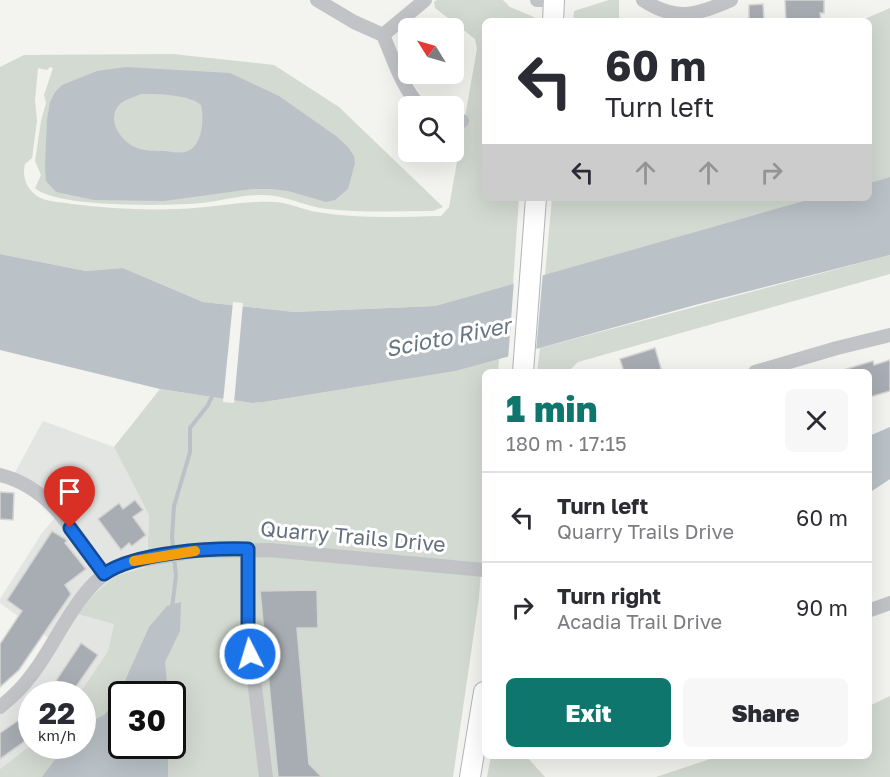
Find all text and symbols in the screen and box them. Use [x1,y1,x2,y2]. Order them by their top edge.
north arrow [398,18,464,84]
map controls [398,18,464,162]
text: 60 m [605,40,706,90]
icon: left [506,42,584,120]
text: Turn left [605,91,714,123]
button: search [398,96,464,162]
icon: left [566,156,599,189]
icon: ahead [629,156,662,189]
icon: ahead [692,156,725,189]
icon: right [755,156,788,189]
water label: Scioto River [383,311,516,362]
text: 1 min [506,387,597,430]
button: close [785,389,848,452]
text: 180 m · 17:15 [506,431,627,455]
pin [44,466,95,528]
icon: arrive [53,475,86,508]
text: Turn left [557,492,648,519]
icon: left [506,501,539,534]
text: 60 m [796,504,848,531]
street label: Quarry Trails Drive [259,515,447,557]
text: Quarry Trails Drive [557,519,734,543]
text: Turn right [557,582,661,609]
icon: right [506,591,539,624]
text: 90 m [796,594,848,621]
text: Acadia Trail Drive [557,609,722,633]
position arrow [218,622,282,686]
button: Exit [506,678,671,747]
button: Share [683,678,848,747]
speed limit sign: 30 [108,681,186,759]
text: 22 [39,695,75,731]
text: km/h [38,726,76,744]

